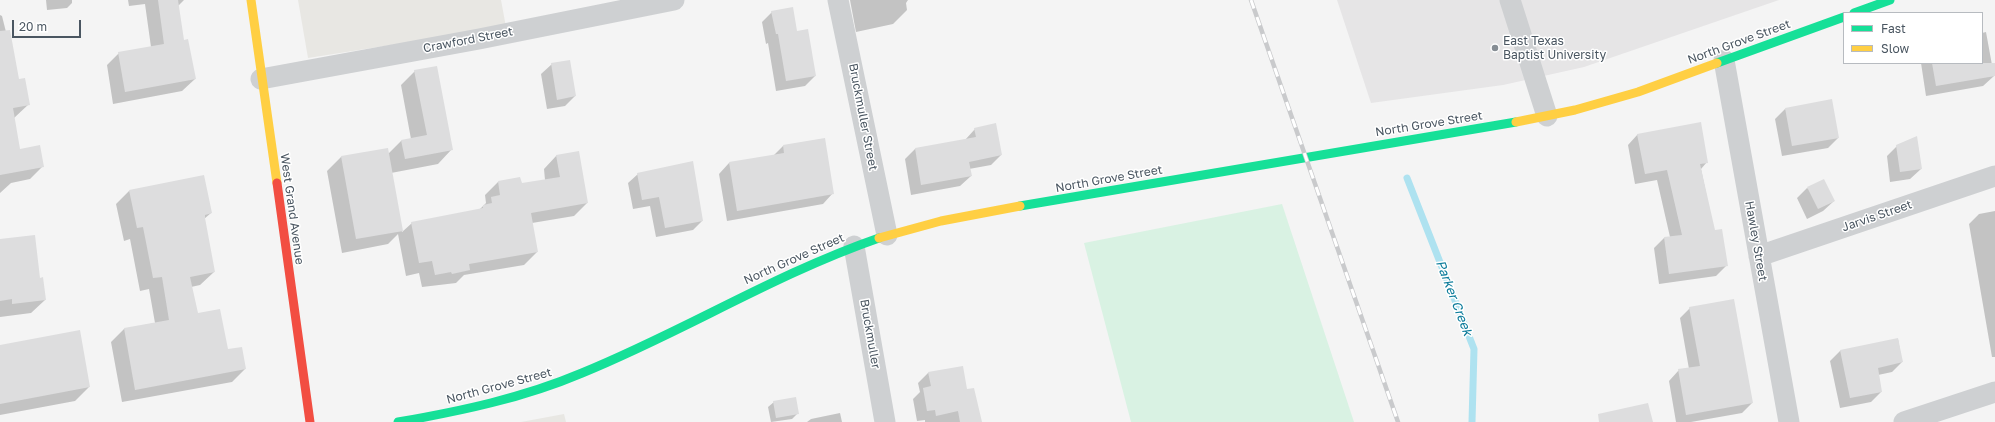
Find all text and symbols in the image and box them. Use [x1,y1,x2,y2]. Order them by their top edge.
scale bar [14,12,83,38]
legend [1843,12,1983,64]
street label: North Grove Street [1686,17,1792,67]
text: 20 m [19,19,47,34]
text: Fast [1881,21,1906,36]
street label: Crawford Street [422,24,514,56]
place label: East Texas Baptist University [1503,34,1606,62]
text: Slow [1881,41,1909,56]
marker: East Texas Baptist University [1490,43,1500,53]
street label: Bruckmuller Street [846,62,880,172]
street label: North Grove Street [1374,108,1484,140]
street label: West Grand Avenue [277,153,307,265]
street label: North Grove Street [1054,163,1164,195]
street label: Jarvis Street [1840,197,1914,235]
street label: Hawley Street [1742,200,1770,282]
street label: North Grove Street [742,230,846,288]
water label: Parker Creek [1432,258,1476,338]
street label: Bruckmuller [857,298,883,370]
street label: North Grove Street [445,365,553,407]

